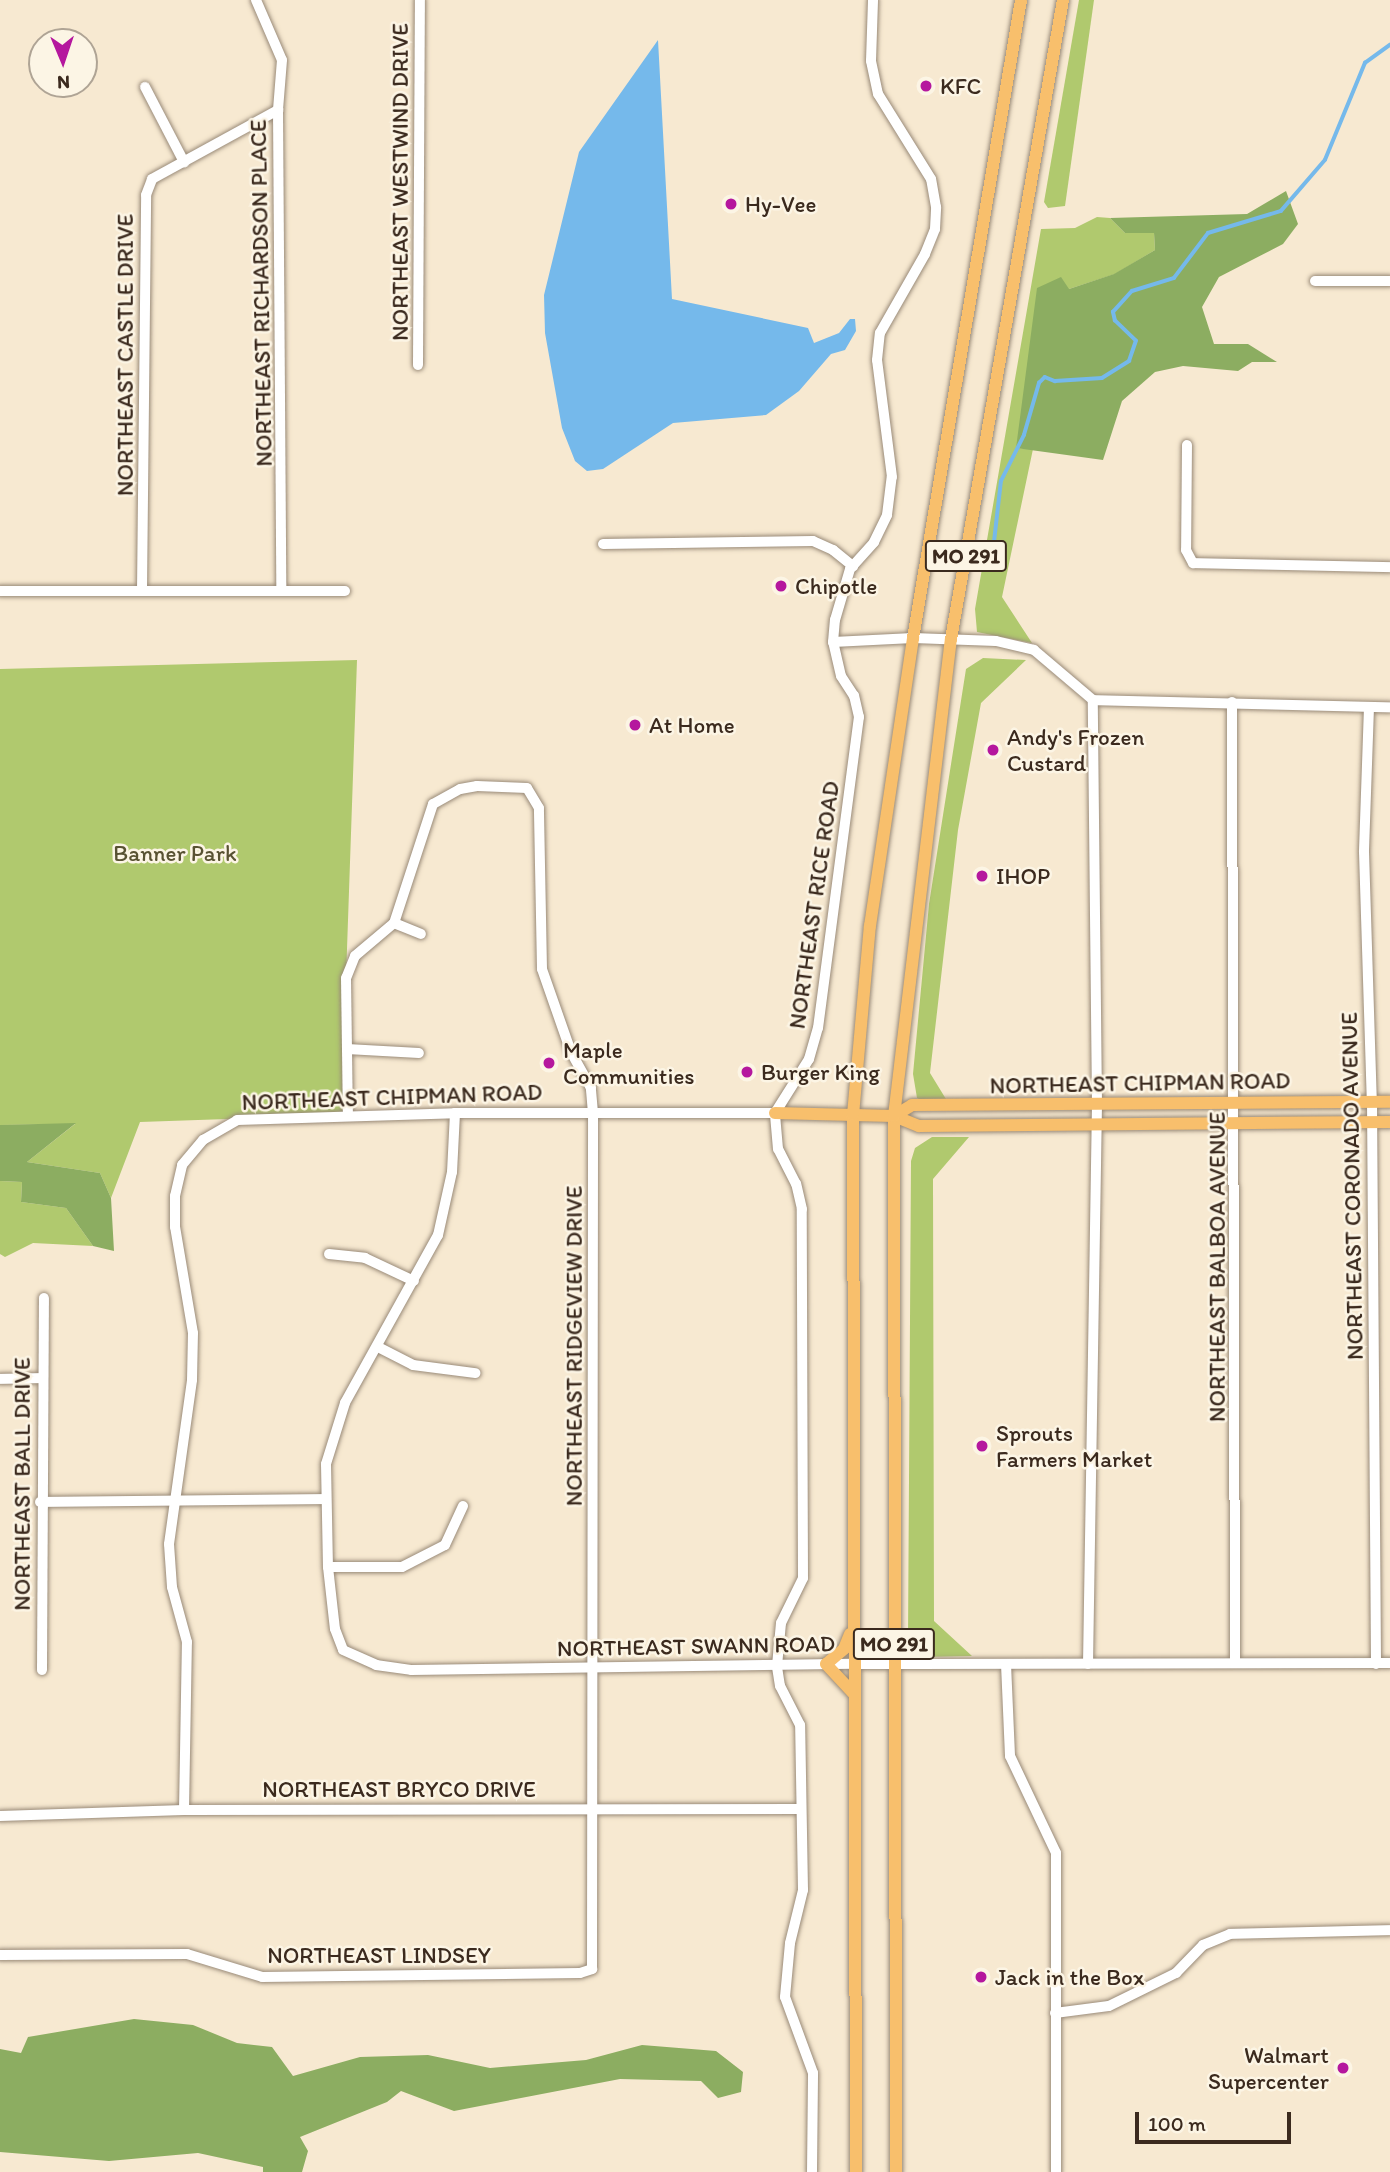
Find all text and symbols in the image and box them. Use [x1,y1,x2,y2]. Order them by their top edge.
street label: NORTHEAST WESTWIND DRIVE [386,23,414,341]
north arrow [28,28,98,98]
text: N [57,71,70,94]
place label: KFC [940,72,981,100]
marker: KFC [918,78,934,94]
street label: NORTHEAST RICHARDSON PLACE [244,119,278,467]
place label: Hy-Vee [745,190,816,218]
marker: Hy-Vee [723,196,739,212]
street label: NORTHEAST CASTLE DRIVE [111,213,139,497]
road number: MO 291 [924,538,1008,574]
place label: Chipotle [795,572,877,600]
marker: Chipotle [773,578,789,594]
place label: At Home [649,711,736,739]
marker: At Home [627,717,643,733]
place label: Andy's Frozen Custard [1007,723,1145,777]
marker: Andy's Frozen Custard [985,742,1001,758]
street label: NORTHEAST RICE ROAD [783,780,845,1030]
park label: Banner Park [114,839,236,867]
place label: IHOP [996,862,1050,890]
marker: IHOP [974,868,990,884]
street label: NORTHEAST CORONADO AVENUE [1335,1012,1369,1360]
place label: Maple Communities [563,1036,695,1090]
marker: Maple Communities [541,1055,557,1071]
place label: Burger King [761,1058,880,1086]
marker: Burger King [739,1064,755,1080]
street label: NORTHEAST CHIPMAN ROAD [990,1067,1290,1099]
street label: NORTHEAST CHIPMAN ROAD [242,1078,542,1116]
street label: NORTHEAST BALBOA AVENUE [1203,1112,1231,1422]
street label: NORTHEAST RIDGEVIEW DRIVE [560,1184,588,1508]
street label: NORTHEAST BALL DRIVE [8,1356,36,1612]
place label: Sprouts Farmers Market [996,1419,1153,1473]
marker: Sprouts Farmers Market [974,1438,990,1454]
road number: MO 291 [852,1626,936,1662]
street label: NORTHEAST SWANN ROAD [557,1630,835,1662]
street label: NORTHEAST BRYCO DRIVE [260,1775,538,1803]
street label: NORTHEAST LINDSEY [267,1941,491,1969]
place label: Jack in the Box [995,1963,1144,1991]
marker: Jack in the Box [973,1969,989,1985]
place label: Walmart Supercenter [1208,2041,1329,2095]
marker: Walmart Supercenter [1335,2060,1351,2076]
scale bar [1138,2098,1294,2142]
text: 100 m [1148,2111,1206,2136]

